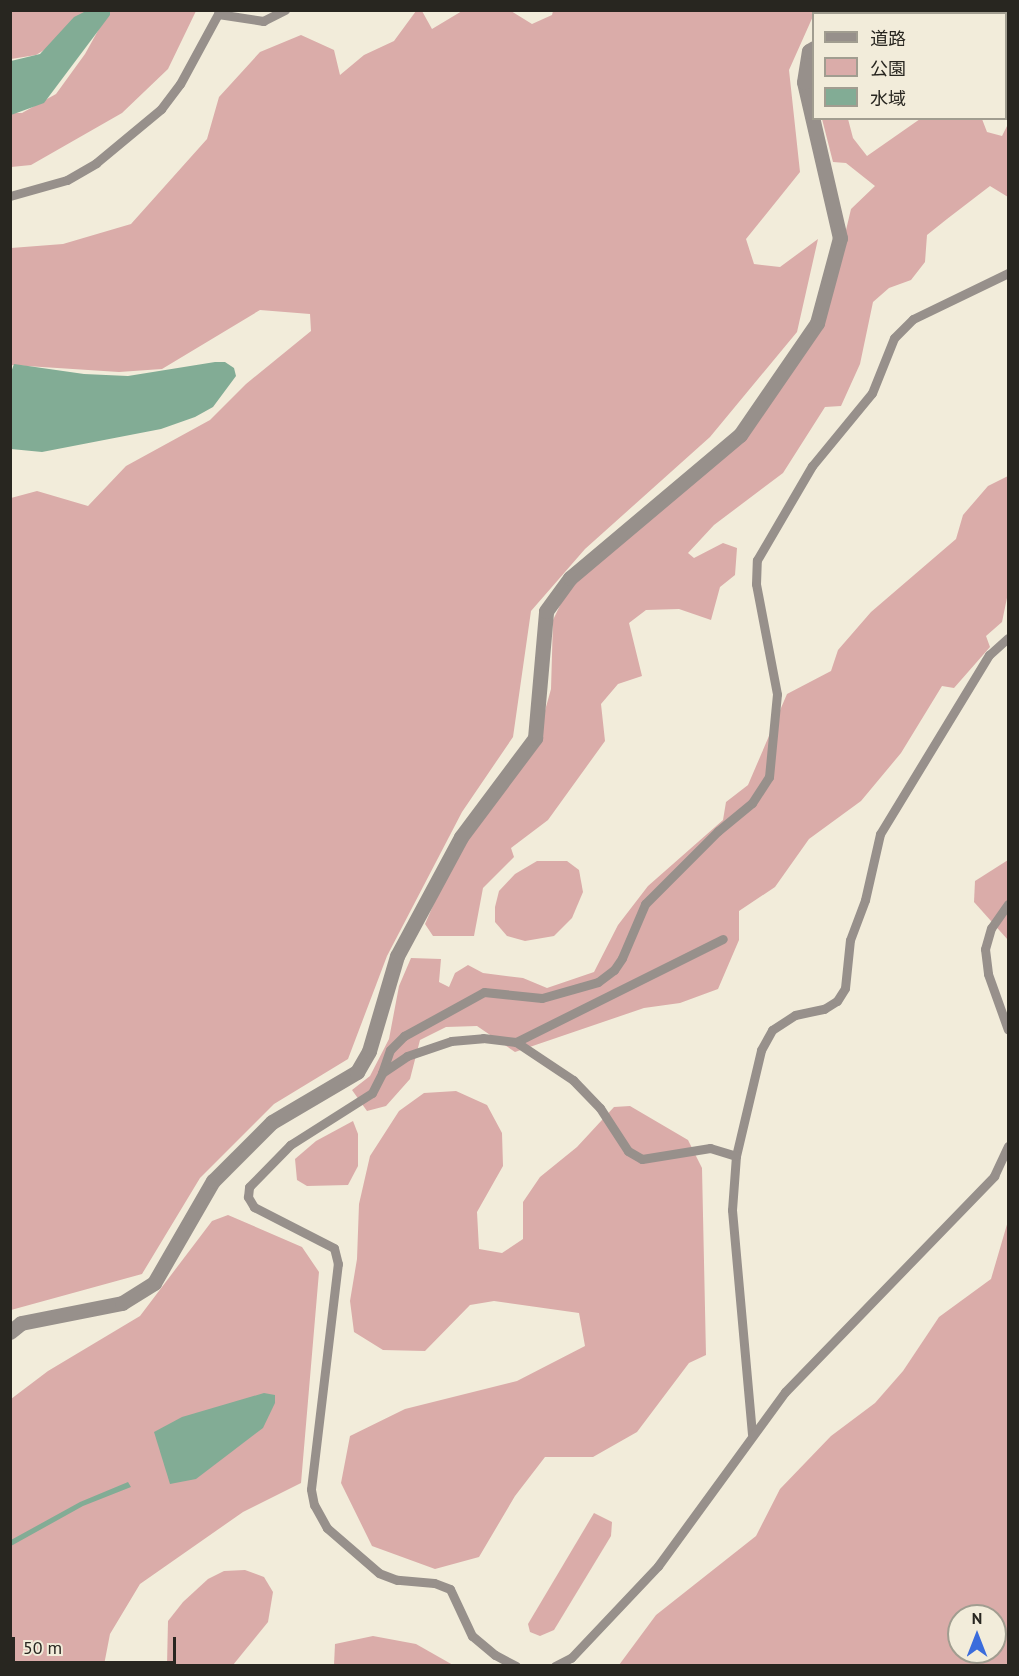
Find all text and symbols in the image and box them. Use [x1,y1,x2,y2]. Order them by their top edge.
legend [812,12,1007,120]
text: 道路 [870,27,906,50]
text: 公園 [870,57,906,80]
text: 水域 [870,87,906,110]
north arrow [947,1604,1007,1664]
text: N [972,1608,982,1628]
scale bar [15,1625,178,1663]
text: 50 m [23,1636,62,1659]

